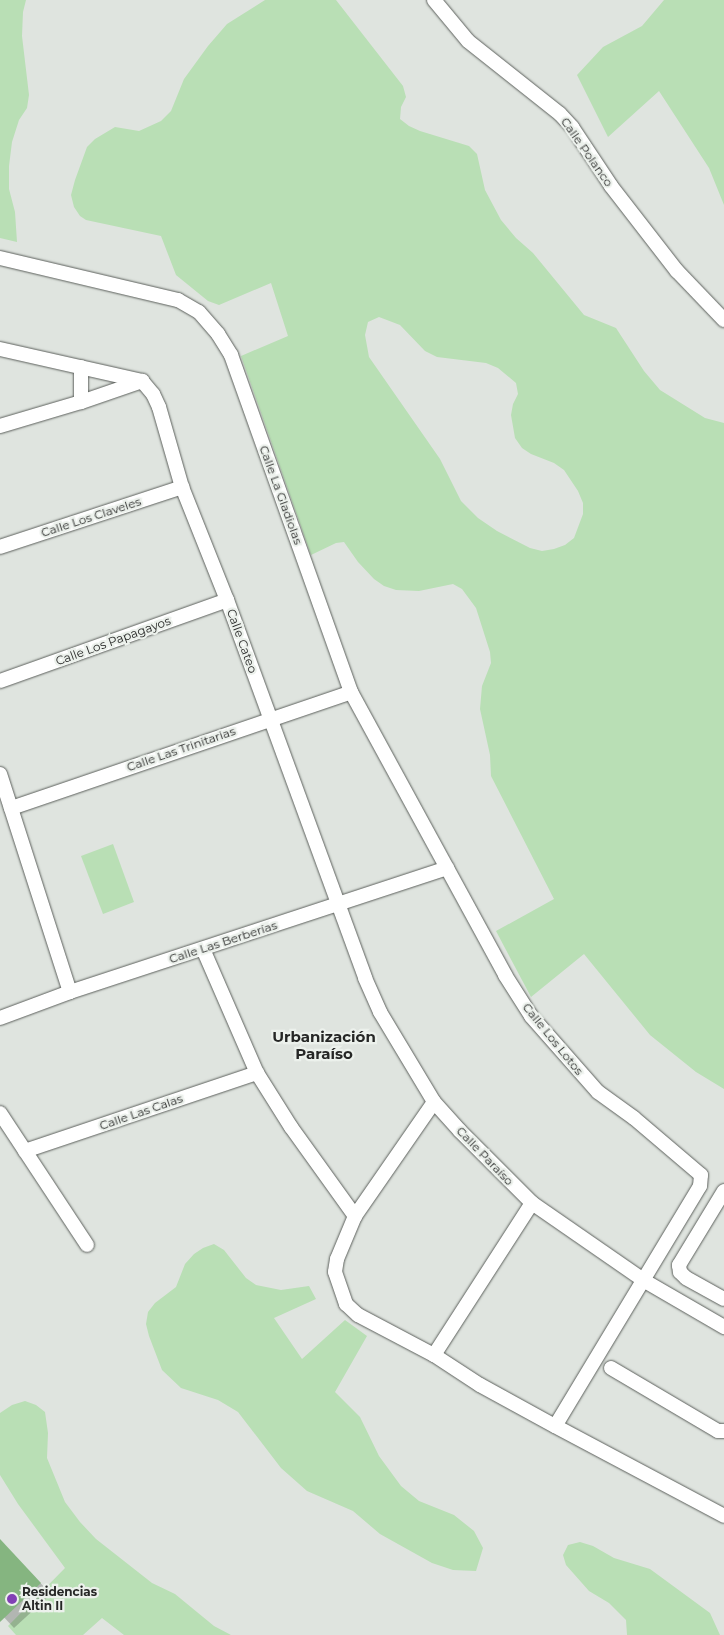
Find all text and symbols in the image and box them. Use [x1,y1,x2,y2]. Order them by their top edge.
street label: Calle Polanco [558,115,616,189]
street label: Calle La Gladiolas [256,444,306,546]
street label: Calle Los Claveles [39,494,143,540]
street label: Calle Cateo [224,607,260,675]
street label: Calle Los Papagayos [54,613,172,669]
street label: Calle Las Trinitarias [125,724,237,774]
street label: Calle Las Berberías [167,918,279,966]
street label: Calle Los Lotos [520,1000,586,1078]
district label: Urbanización Paraíso [272,1027,376,1062]
street label: Calle Las Calas [97,1091,185,1133]
street label: Calle Paraíso [453,1124,517,1188]
place label: Residencias Altin II [22,1585,97,1613]
marker: Residencias Altin II [6,1593,18,1605]

